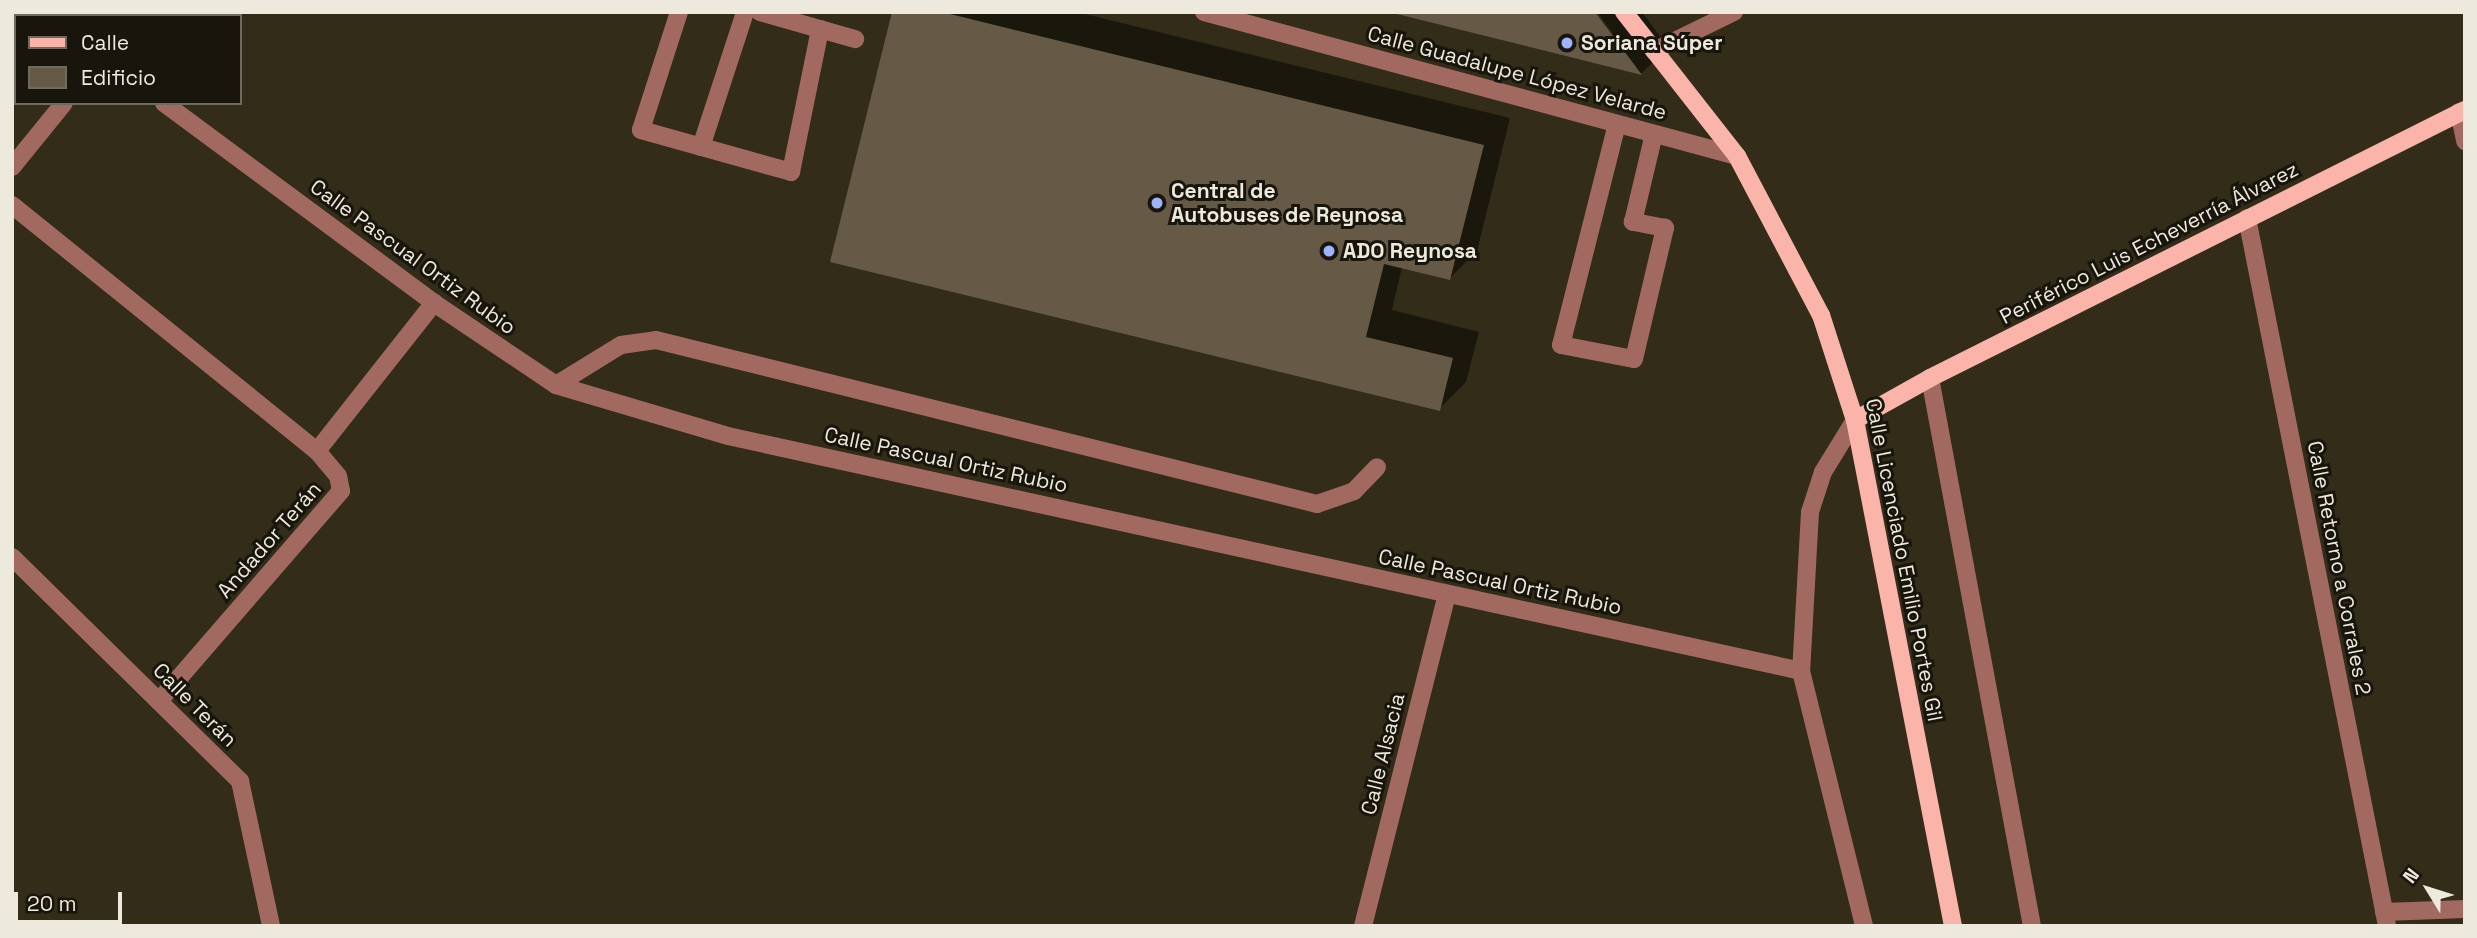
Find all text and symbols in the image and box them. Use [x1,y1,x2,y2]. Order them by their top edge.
legend [14,14,242,105]
street label: Calle Guadalupe López Velarde [1365,21,1669,125]
text: Calle [81,29,129,56]
place label: Soriana Súper [1581,30,1723,56]
marker: Soriana Súper [1559,35,1575,51]
text: Edificio [81,64,156,91]
street label: Periférico Luis Echeverría Álvarez [1995,156,2303,330]
street label: Calle Pascual Ortiz Rubio [305,174,521,340]
place label: Central de Autobuses de Reynosa [1171,178,1403,228]
marker: Central de Autobuses de Reynosa [1149,195,1165,211]
place label: ADO Reynosa [1343,238,1477,264]
marker: ADO Reynosa [1321,243,1337,259]
street label: Calle Licenciado Emilio Portes Gil [1860,396,1948,724]
street label: Calle Pascual Ortiz Rubio [822,422,1070,498]
street label: Calle Retorno a Corrales 2 [2302,439,2376,697]
street label: Andador Terán [211,476,327,604]
street label: Calle Pascual Ortiz Rubio [1376,544,1624,620]
street label: Calle Terán [148,658,242,752]
street label: Calle Alsacia [1356,691,1410,817]
north arrow [2393,854,2463,924]
text: N [2397,863,2425,888]
scale bar [18,878,126,922]
text: 20 m [27,890,77,917]

